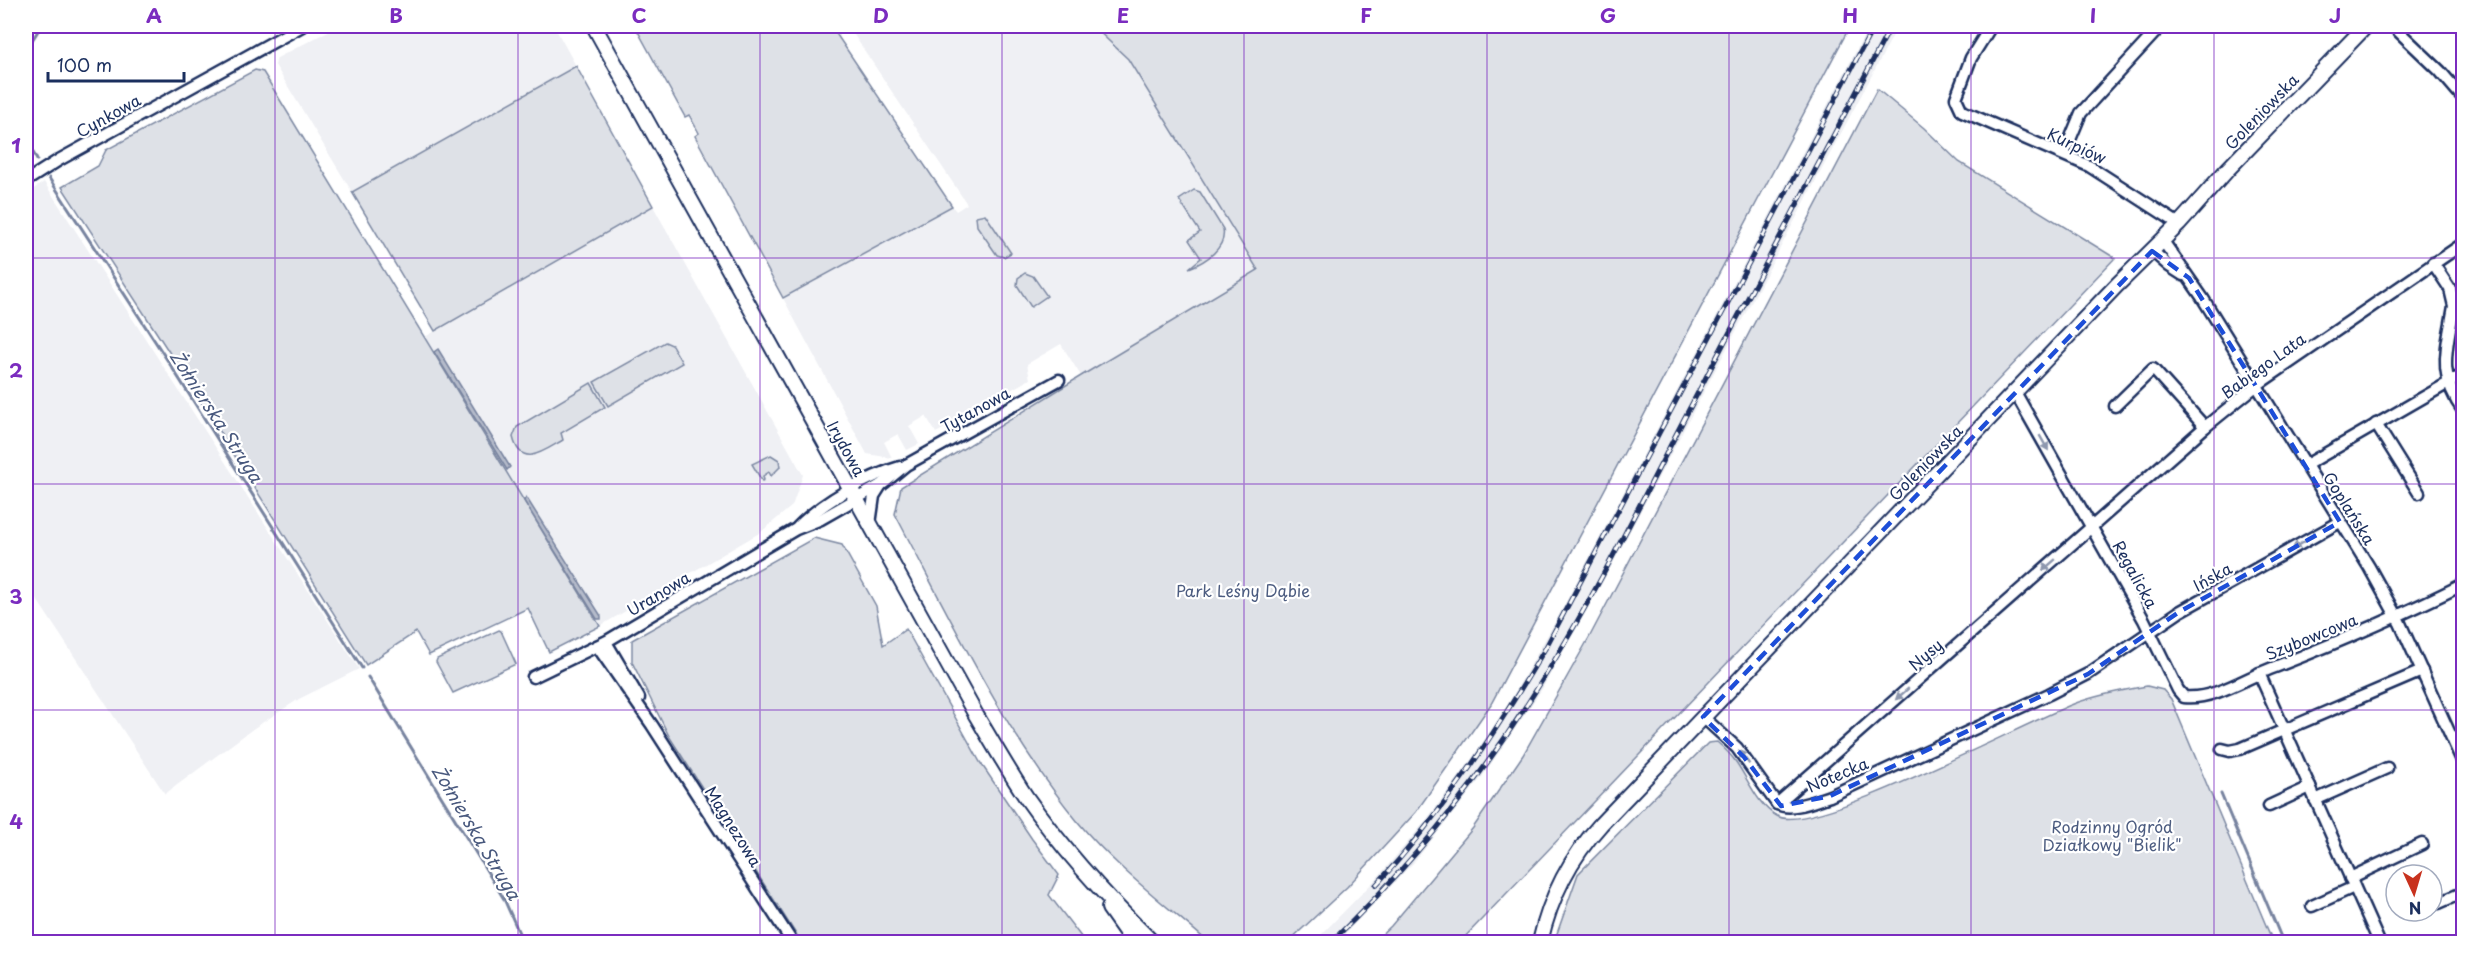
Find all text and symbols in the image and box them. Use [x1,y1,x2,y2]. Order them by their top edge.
text: A [146,0,162,30]
text: B [389,0,403,30]
text: C [631,0,647,30]
text: D [873,0,889,30]
text: E [1117,0,1129,30]
text: F [1360,0,1372,30]
text: G [1600,0,1616,30]
text: H [1842,0,1858,30]
text: I [2090,0,2096,30]
text: J [2329,0,2341,30]
scale bar [48,45,184,83]
text: 100 m [57,51,112,78]
street label: Goleniowska [2219,68,2303,154]
street label: Cynkowa [71,87,145,143]
street label: Kurpiów [2044,121,2111,169]
text: 1 [11,130,21,160]
street label: Babiego Lata [2216,326,2310,404]
water label: Żołnierska Struga [164,344,270,488]
text: 2 [9,355,23,385]
street label: Tytanowa [936,380,1014,438]
street label: Irydowa [822,416,872,480]
street label: Goleniowska [1883,419,1967,505]
one-way arrow [2039,435,2049,452]
street label: Goplańska [2318,467,2382,549]
street label: Regalicka [2108,536,2165,612]
one-way arrow [2292,539,2309,549]
street label: Ińska [2188,555,2236,597]
one-way arrow [2041,559,2057,572]
street label: Uranowa [622,565,694,621]
park label: Park Leśny Dąbie [1176,578,1310,602]
text: 3 [9,581,23,611]
street label: Szybowcowa [2261,607,2361,665]
street label: Nysy [1903,632,1947,676]
one-way arrow [1895,687,1910,700]
one-way arrow [1738,750,1750,765]
street label: Notecka [1802,750,1872,798]
water label: Żołnierska Struga [426,759,528,905]
street label: Magnezowa [700,781,768,871]
text: 4 [9,806,23,836]
park label: Rodzinny Ogród Działkowy "Bielik" [2042,814,2182,856]
north arrow [2384,863,2444,923]
text: N [2408,897,2422,921]

